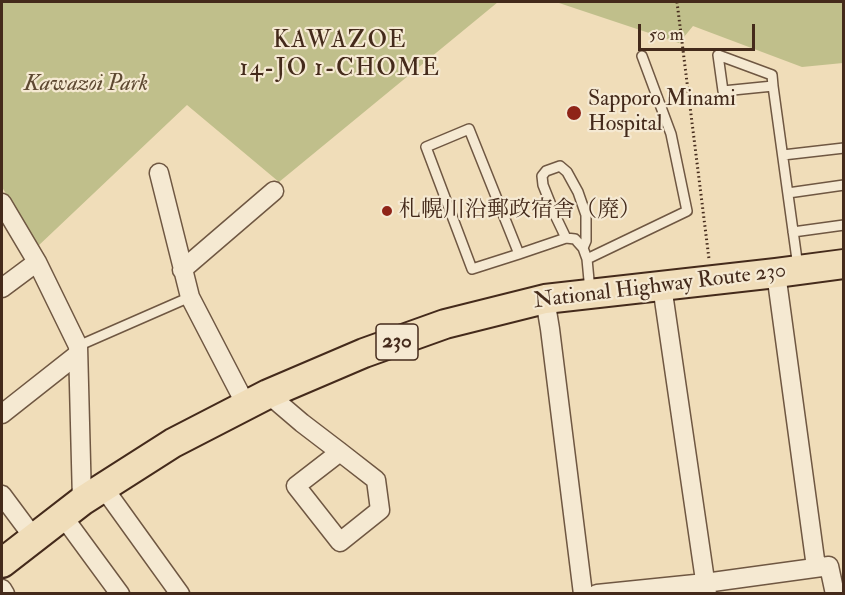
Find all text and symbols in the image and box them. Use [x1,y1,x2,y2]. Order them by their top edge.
scale bar [641,12,758,50]
text: 50 m [649,23,684,46]
district label: KAWAZOE 14-JO 1-CHOME [240,28,440,84]
park label: Kawazoi Park [24,72,148,98]
place label: Sapporo Minami Hospital [588,87,736,138]
marker: Sapporo Minami Hospital [565,104,583,122]
place label: 札幌川沿郵政宿舎（廃） [399,198,641,224]
marker: 札幌川沿郵政宿舎（廃） [380,204,394,218]
street label: National Highway Route 230 [532,258,788,316]
road number: 230 [376,324,418,360]

